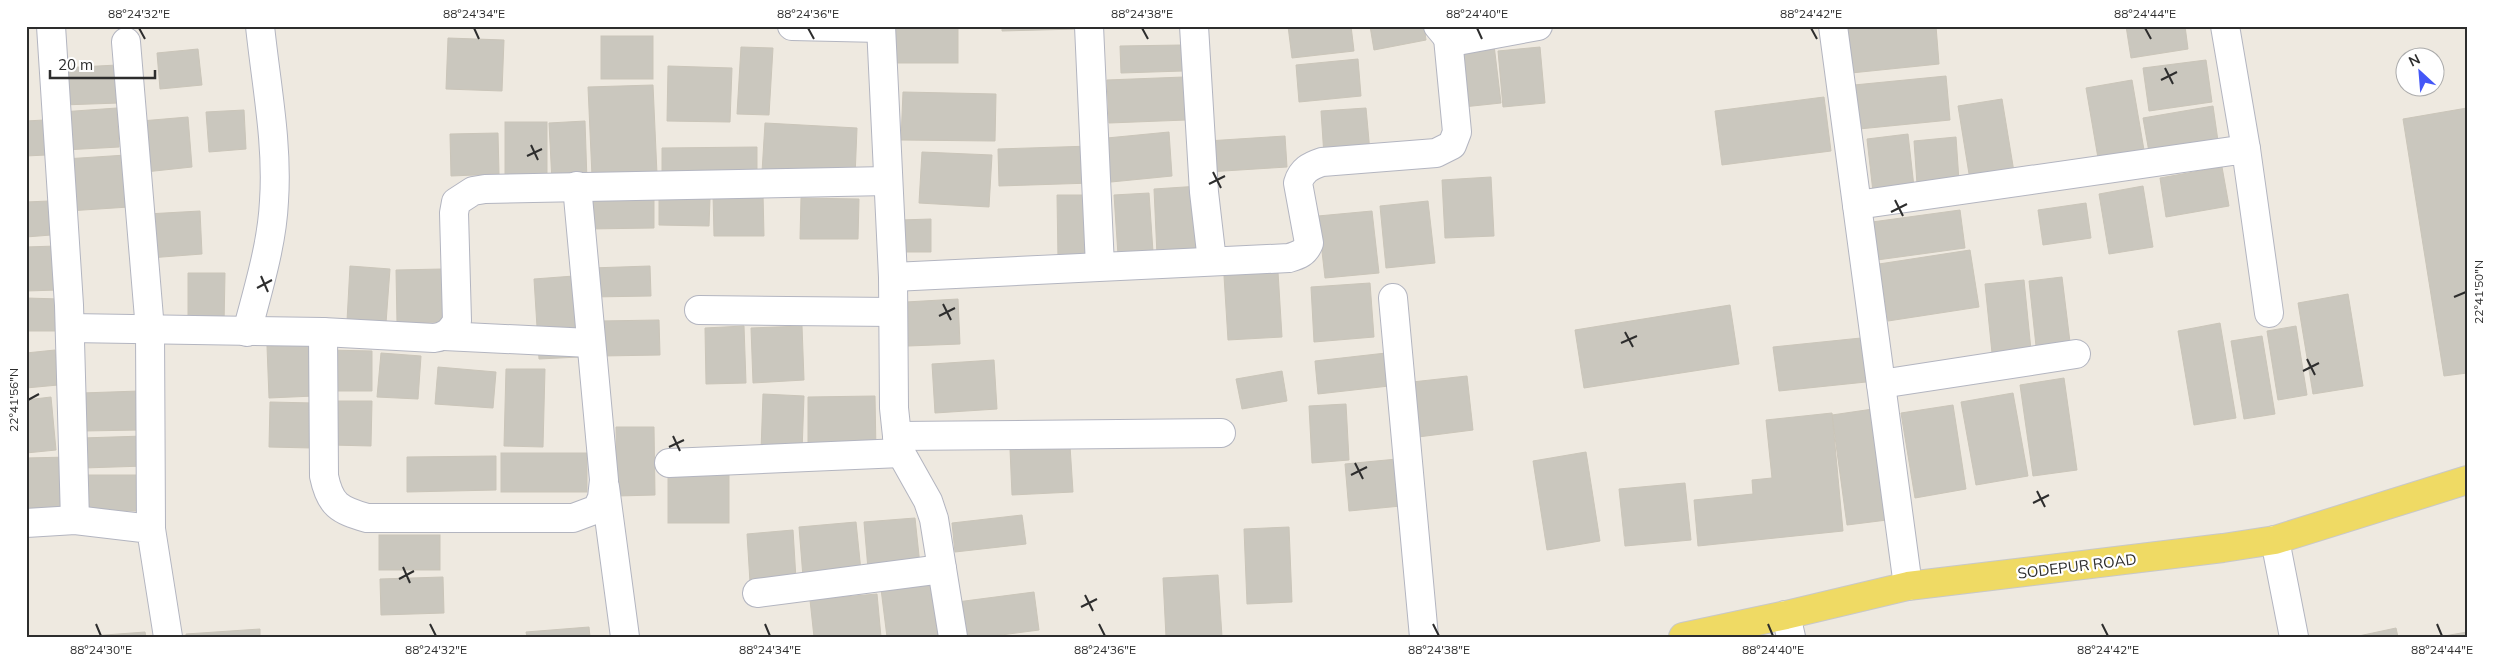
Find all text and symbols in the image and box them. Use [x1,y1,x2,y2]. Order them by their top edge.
text: 88°24'32"E [108,6,170,21]
text: 88°24'34"E [443,6,505,21]
text: 88°24'36"E [777,6,839,21]
text: 88°24'38"E [1111,6,1173,21]
text: 88°24'40"E [1446,6,1508,21]
text: 88°24'42"E [1780,6,1842,21]
text: 88°24'44"E [2114,6,2176,21]
scale bar [50,48,155,80]
north arrow [2396,48,2446,98]
text: N [2406,50,2423,71]
text: 20 m [58,55,93,74]
text: 22°41'50"N [2471,260,2486,324]
text: 22°41'56"N [6,368,21,432]
street label: SODEPUR ROAD [2016,549,2138,583]
text: 88°24'30"E [70,642,132,657]
text: 88°24'32"E [405,642,467,657]
text: 88°24'34"E [739,642,801,657]
text: 88°24'36"E [1074,642,1136,657]
text: 88°24'38"E [1408,642,1470,657]
text: 88°24'40"E [1742,642,1804,657]
text: 88°24'42"E [2077,642,2139,657]
text: 88°24'44"E [2411,642,2473,657]

